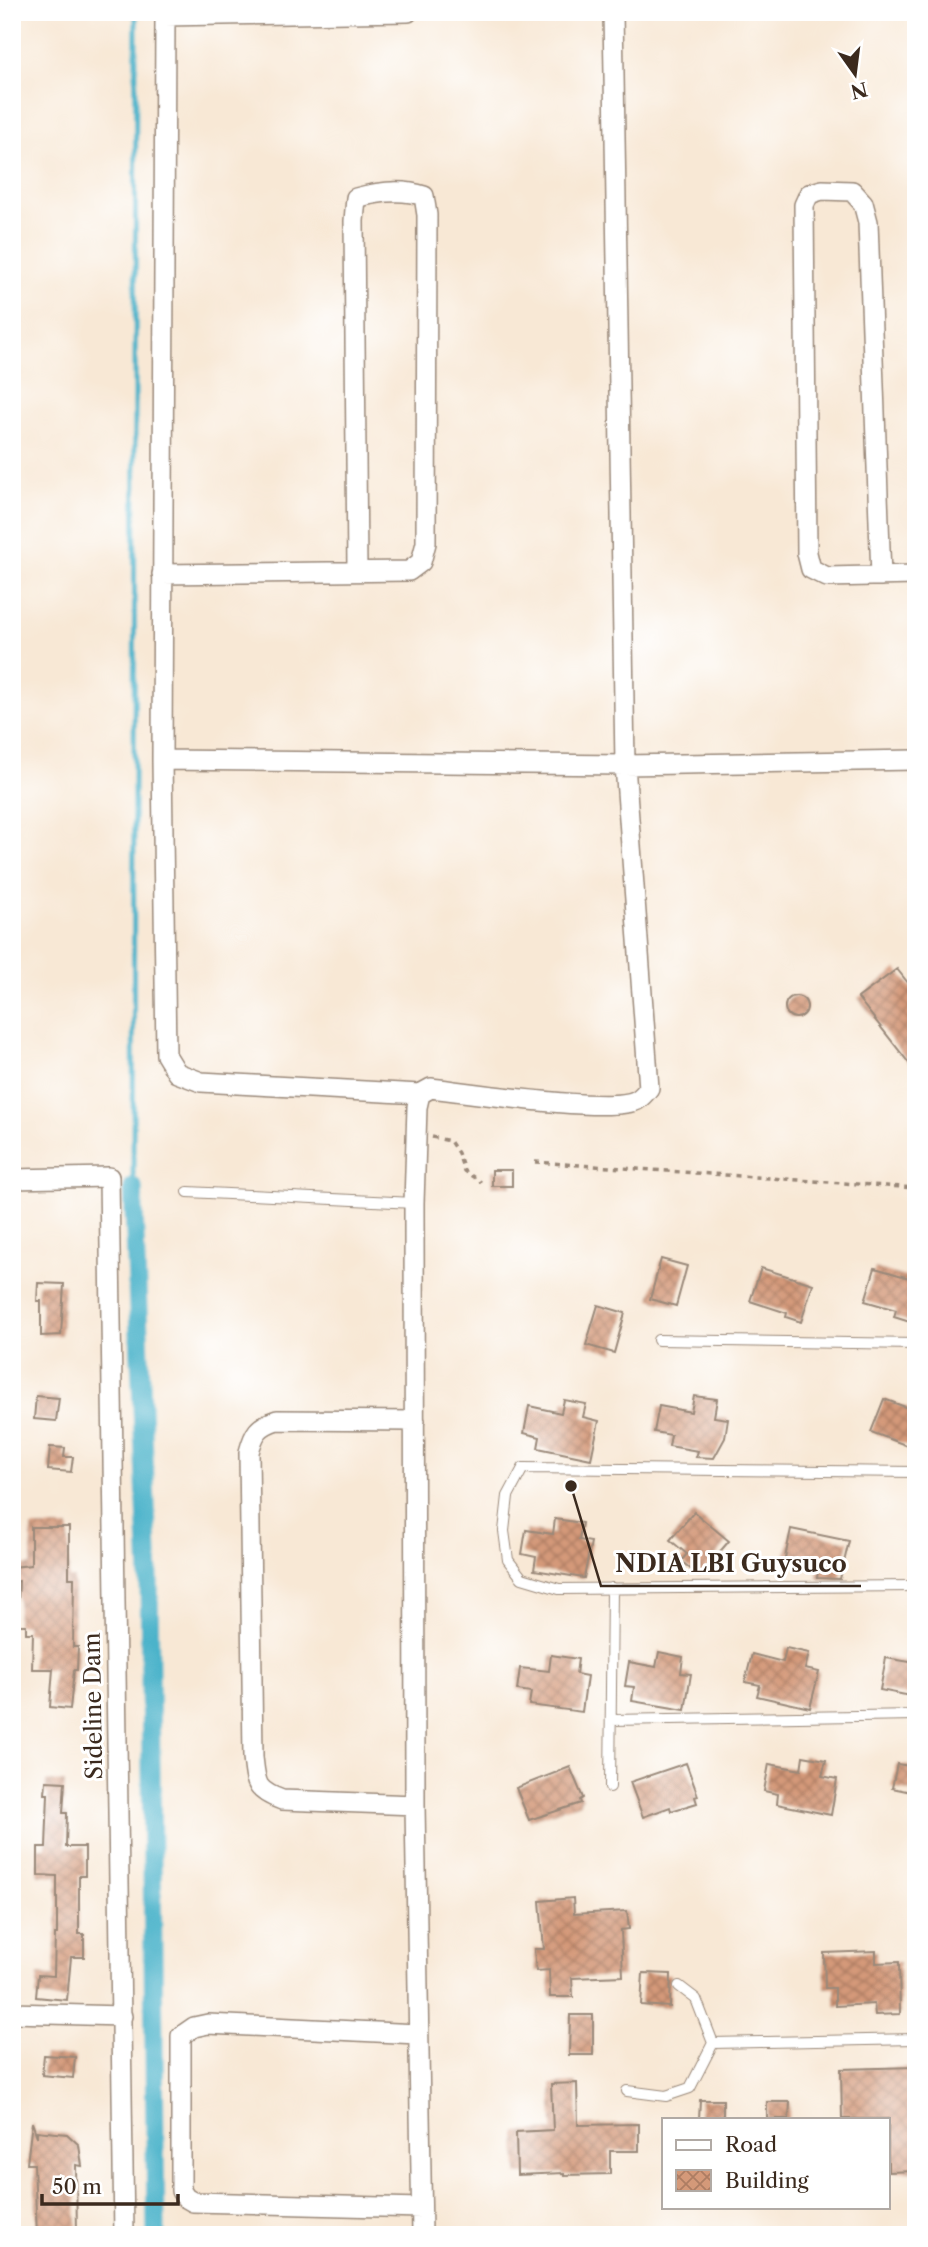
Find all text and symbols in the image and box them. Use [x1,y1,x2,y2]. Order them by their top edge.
north arrow [820,38,890,108]
text: N [848,77,870,103]
callout: NDIA LBI Guysuco [601,1541,861,1586]
text: NDIA LBI Guysuco [615,1549,847,1578]
street label: Sideline Dam [78,1632,108,1780]
legend [662,2118,890,2208]
text: Road [725,2132,777,2157]
scale bar [42,2163,178,2207]
text: Building [725,2168,810,2193]
text: 50 m [52,2174,102,2199]

